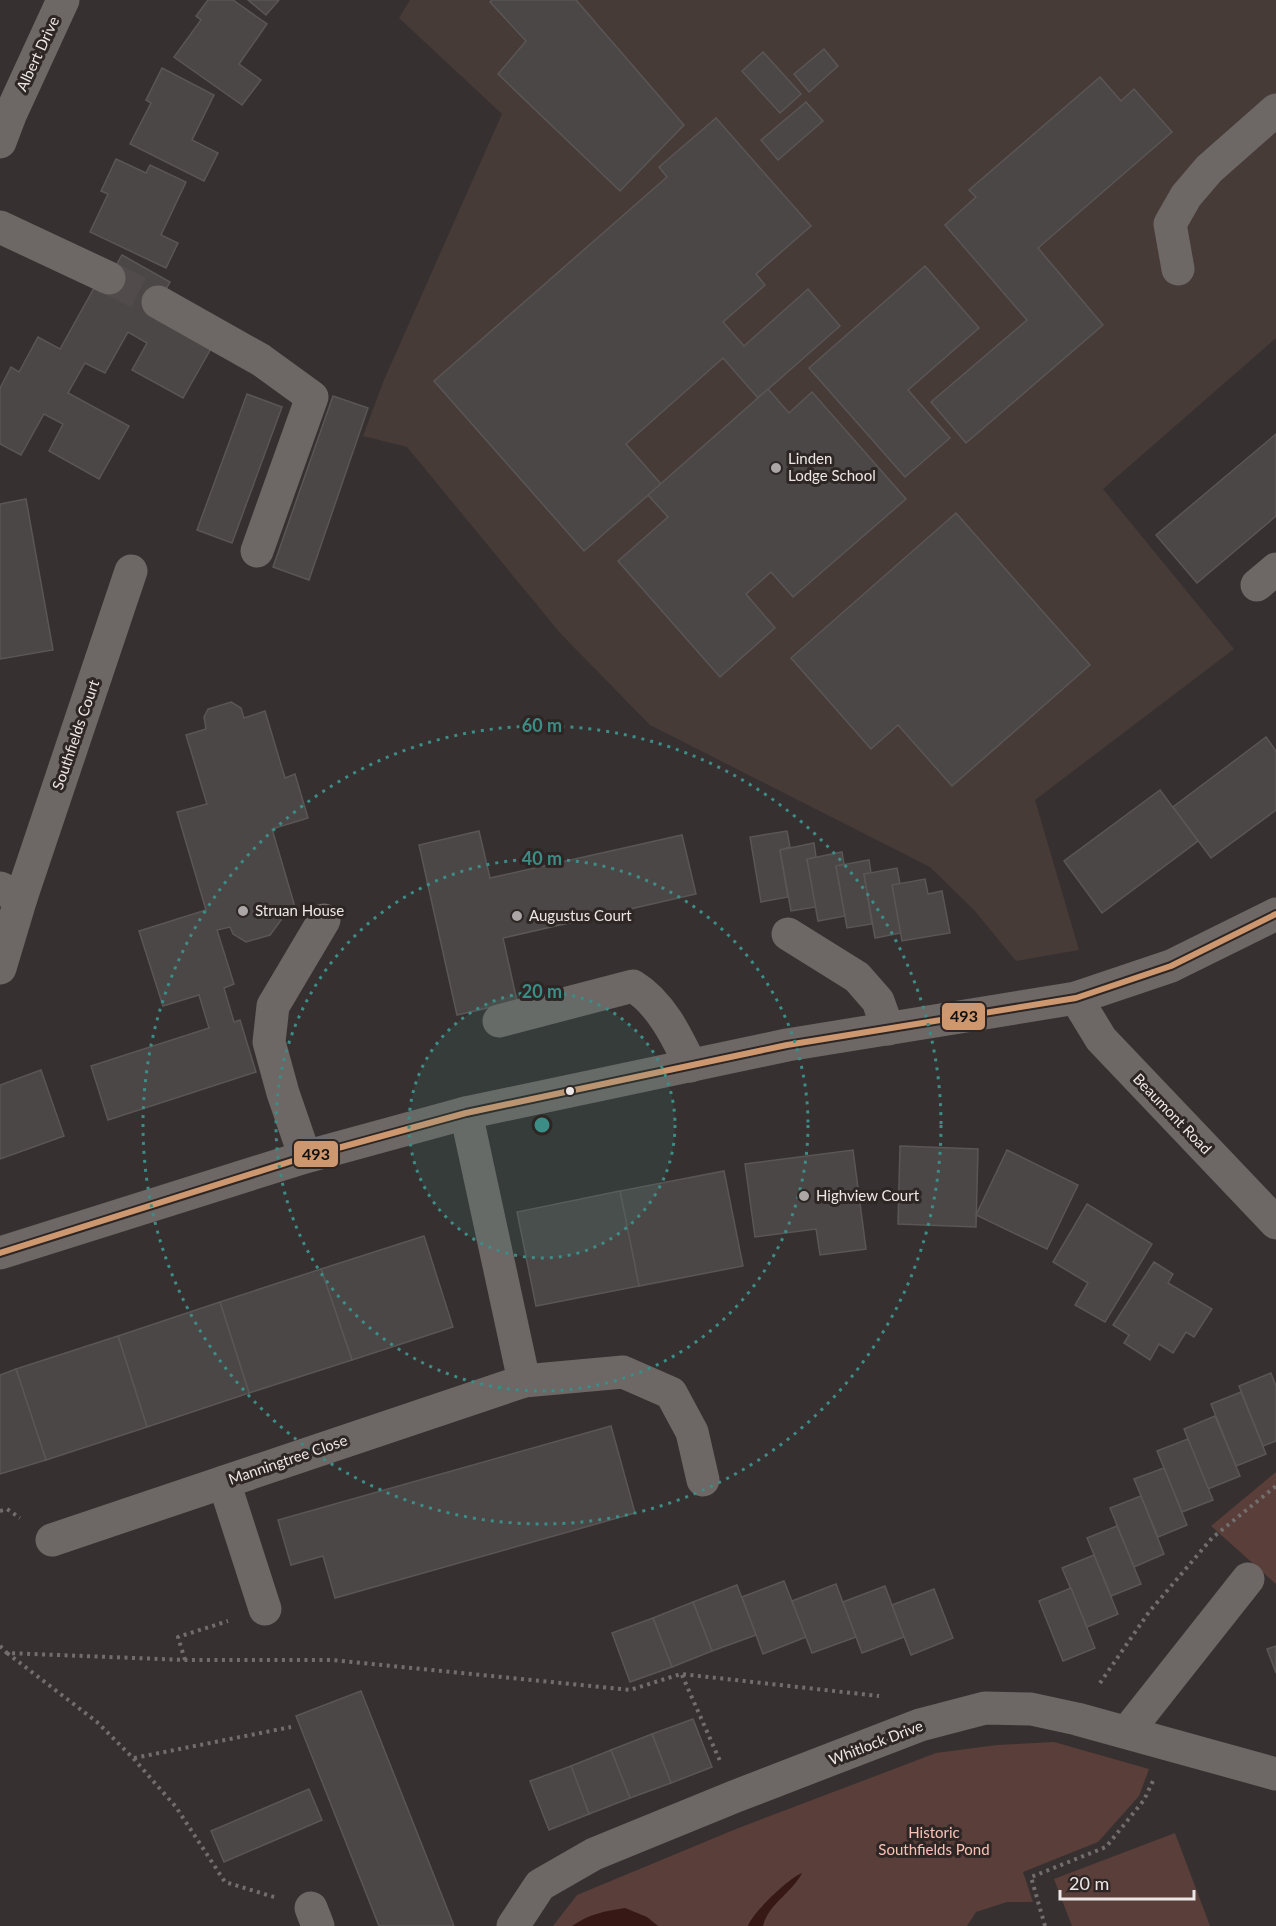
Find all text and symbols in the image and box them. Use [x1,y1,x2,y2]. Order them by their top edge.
street label: Albert Drive [12,13,62,94]
place label: Linden Lodge School [788,449,876,484]
marker: Linden Lodge School [769,461,783,475]
street label: Southfields Court [48,677,102,792]
text: 60 m [522,714,562,736]
text: 40 m [522,847,562,869]
place label: Struan House [255,901,344,919]
marker: Struan House [236,904,250,918]
place label: Augustus Court [529,906,632,924]
marker: Augustus Court [510,909,524,923]
text: 20 m [522,980,562,1002]
line badge: 493 [941,1002,986,1031]
text: 493 [950,1006,978,1025]
street label: Beaumont Road [1130,1069,1216,1157]
unlabelled marker [564,1085,576,1097]
centre of rings [532,1115,552,1135]
line badge: 493 [293,1140,339,1168]
text: 493 [302,1144,330,1163]
place label: Highview Court [816,1186,920,1204]
marker: Highview Court [797,1189,811,1203]
street label: Manningtree Close [226,1430,349,1488]
street label: Whitlock Drive [826,1716,925,1768]
park label: Historic Southfields Pond [878,1823,990,1858]
scale bar [1060,1863,1194,1901]
text: 20 m [1069,1872,1109,1894]

